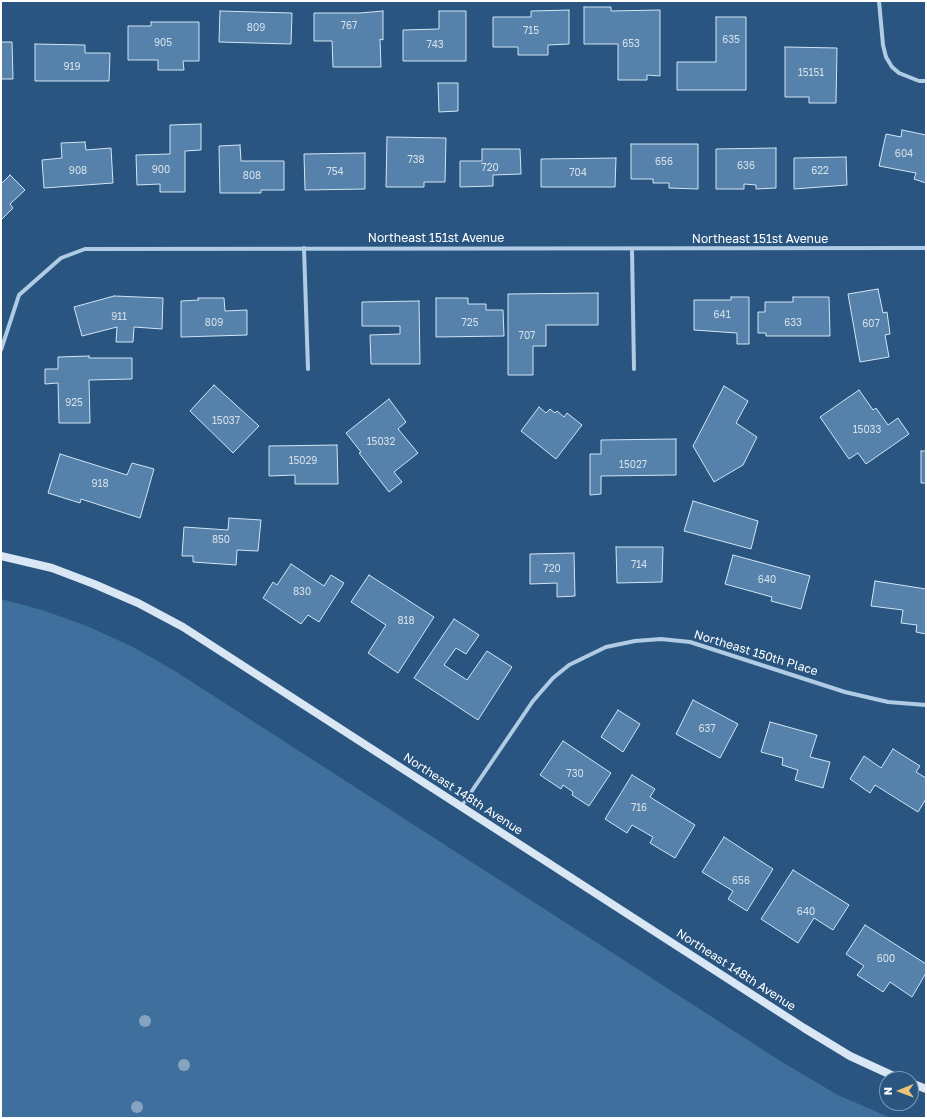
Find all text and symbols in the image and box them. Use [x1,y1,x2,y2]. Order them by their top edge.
house number: 767 [341,20,357,32]
house number: 809 [247,22,265,34]
house number: 715 [523,25,539,37]
house number: 635 [722,34,740,46]
house number: 905 [154,37,172,49]
house number: 653 [622,38,640,50]
house number: 743 [426,39,444,51]
house number: 919 [64,61,80,73]
house number: 15151 [798,67,824,79]
house number: 604 [895,148,913,160]
house number: 738 [407,154,425,166]
house number: 656 [655,156,673,168]
house number: 636 [737,160,755,172]
house number: 720 [481,162,499,174]
house number: 900 [152,164,170,176]
house number: 908 [69,165,87,177]
house number: 622 [811,165,829,177]
house number: 754 [326,166,344,178]
house number: 704 [569,167,587,179]
house number: 808 [243,170,261,182]
street label: Northeast 151st Avenue [368,231,504,245]
street label: Northeast 151st Avenue [692,232,828,246]
house number: 641 [714,309,730,321]
house number: 911 [111,311,127,323]
house number: 809 [205,317,223,329]
house number: 725 [462,317,478,329]
house number: 633 [784,317,802,329]
house number: 607 [862,318,880,330]
house number: 707 [519,330,535,342]
house number: 925 [65,397,83,409]
house number: 15037 [212,415,240,427]
house number: 15033 [853,424,881,436]
house number: 15032 [367,436,395,448]
house number: 15029 [289,455,317,467]
house number: 15027 [619,459,647,471]
house number: 918 [92,478,108,490]
house number: 850 [212,534,230,546]
house number: 714 [631,559,647,571]
house number: 720 [543,563,561,575]
house number: 640 [758,574,776,586]
house number: 830 [293,586,311,598]
house number: 818 [397,615,415,627]
street label: Northeast 150th Place [692,627,820,679]
house number: 637 [698,723,716,735]
street label: Northeast 148th Avenue [401,750,525,838]
house number: 730 [566,768,584,780]
house number: 716 [631,802,647,814]
house number: 656 [732,875,750,887]
house number: 640 [797,906,815,918]
street label: Northeast 148th Avenue [674,926,798,1014]
house number: 600 [877,953,895,965]
north arrow [879,1071,919,1111]
text: N [881,1087,894,1096]

